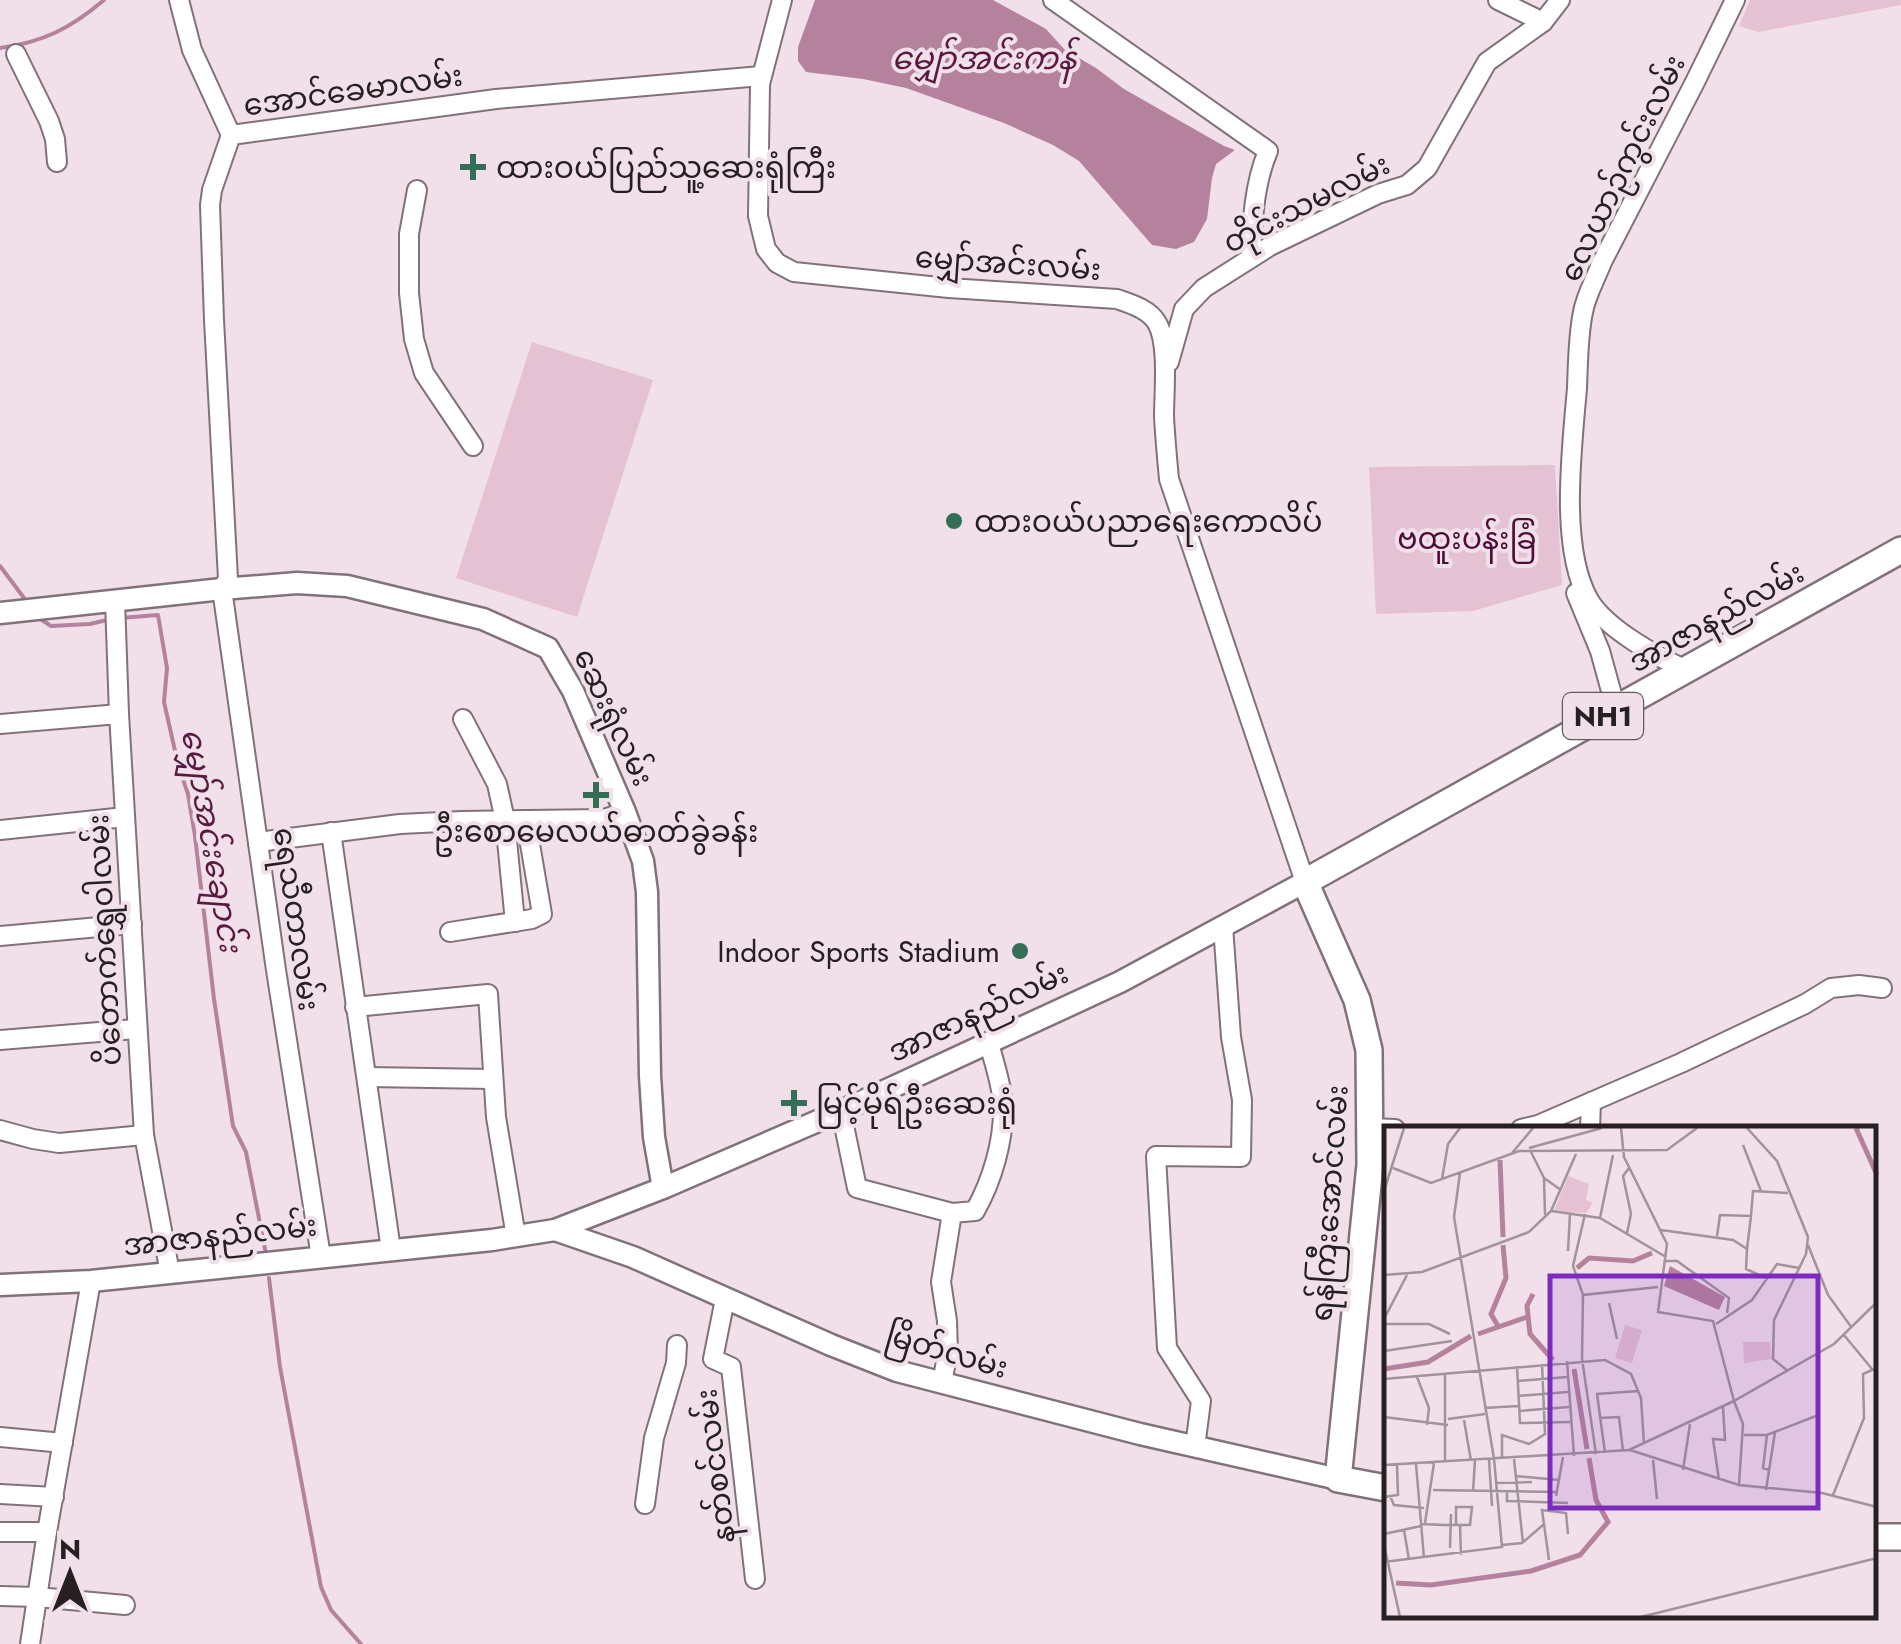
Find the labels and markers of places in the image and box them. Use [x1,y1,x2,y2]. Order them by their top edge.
place label: ထားဝယ်ပြည်သူ့ဆေးရုံကြီး [496,146,836,193]
marker: ထားဝယ်ပြည်သူ့ဆေးရုံကြီး [460,154,486,180]
place label: ထားဝယ်ပညာရေးကောလိပ် [974,500,1323,547]
marker: ထားဝယ်ပညာရေးကောလိပ် [943,510,965,532]
marker: ဦးစောမေလယ်ဓာတ်ခွဲခန်း [583,782,609,808]
place label: ဦးစောမေလယ်ဓာတ်ခွဲခန်း [434,810,758,857]
place label: Indoor Sports Stadium [717,930,1000,973]
marker: Indoor Sports Stadium [1009,940,1031,962]
place label: မြင့်မိုရ်ဦးဆေးရုံ [816,1082,1017,1129]
marker: မြင့်မိုရ်ဦးဆေးရုံ [781,1090,807,1116]

